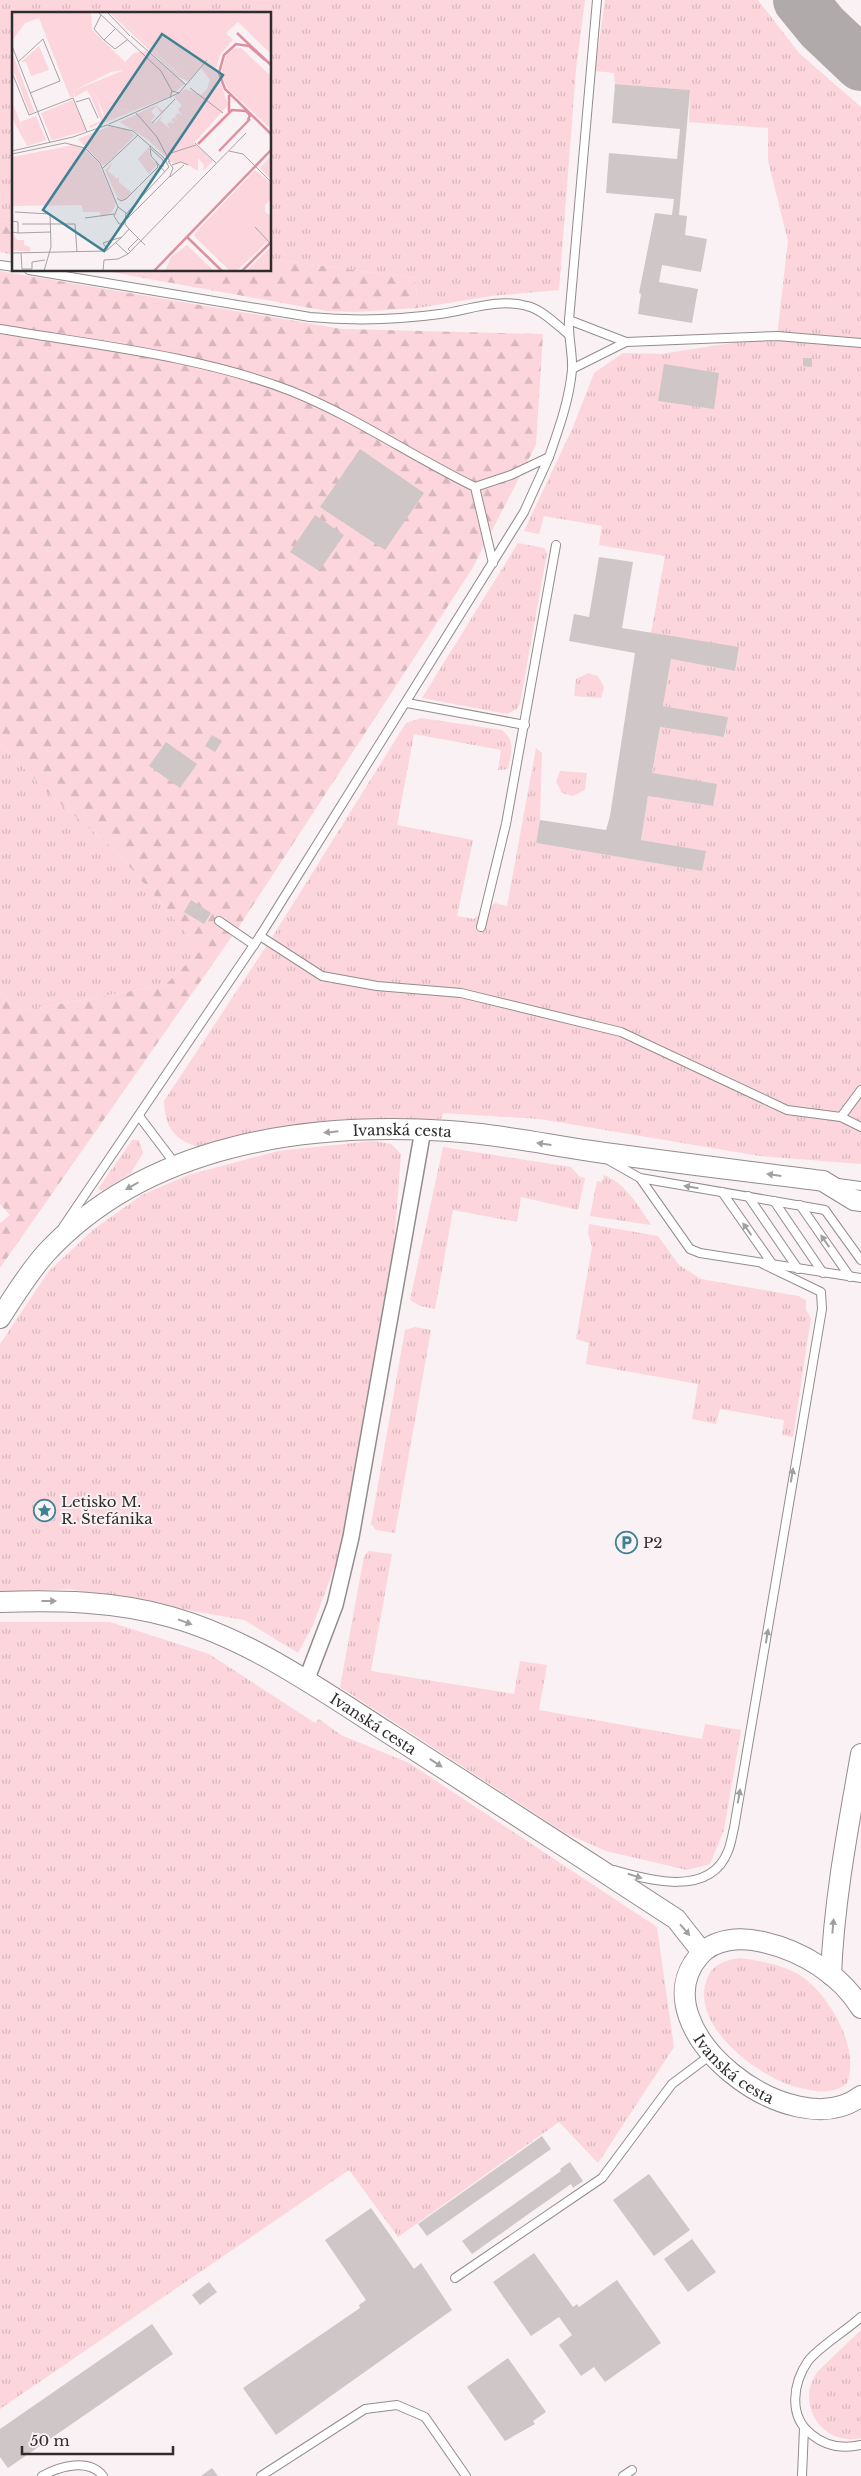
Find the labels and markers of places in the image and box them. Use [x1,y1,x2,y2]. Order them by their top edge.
place label: Letisko M. R. Štefánika [61,1492,153,1528]
place icon: Letisko M. R. Štefánika [33,1498,57,1522]
parking icon: P2 [615,1530,639,1554]
place label: P2 [643,1533,663,1552]

